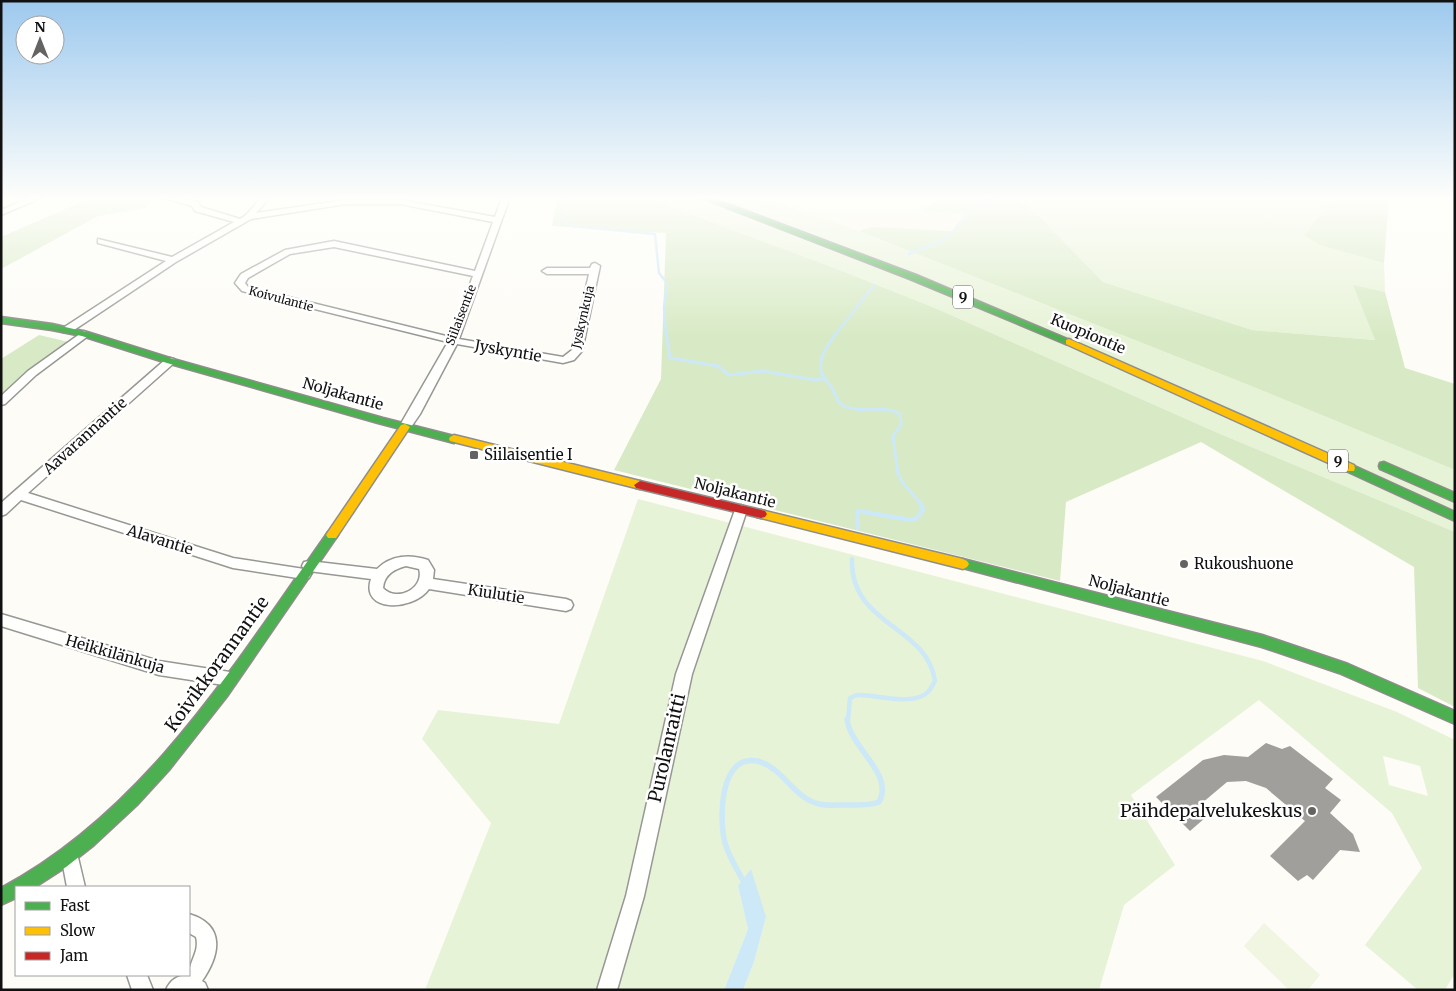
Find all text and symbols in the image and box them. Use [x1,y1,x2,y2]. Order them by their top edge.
north arrow [15,15,65,65]
text: N [34,18,46,36]
street label: Siilaisentie [442,282,479,347]
street label: Koivulantie [247,283,315,314]
street label: Jyskynkuja [568,283,597,351]
road number: 9 [953,286,973,308]
street label: Kuopiontie [1048,309,1129,358]
street label: Jyskyntie [472,335,543,366]
street label: Noljakantie [301,373,386,414]
street label: Aavarannantie [38,393,131,479]
place label: Siilaisentie I [484,445,573,464]
marker: Siilaisentie I [468,449,480,461]
road number: 9 [1328,450,1348,472]
street label: Noljakantie [693,473,778,512]
street label: Alavantie [124,520,196,559]
place label: Rukoushuone [1194,554,1293,573]
marker: Rukoushuone [1178,558,1190,570]
street label: Noljakantie [1087,571,1172,610]
street label: Kiulutie [466,580,526,607]
street label: Koivikkorannantie [160,591,274,736]
street label: Heikkilänkuja [63,630,167,677]
street label: Purolanraitti [643,691,690,805]
place label: Päihdepalvelukeskus [1120,799,1302,822]
marker: Päihdepalvelukeskus [1306,805,1318,817]
legend [15,886,190,976]
text: Fast [60,896,90,915]
text: Slow [60,921,95,940]
text: Jam [59,946,88,965]

